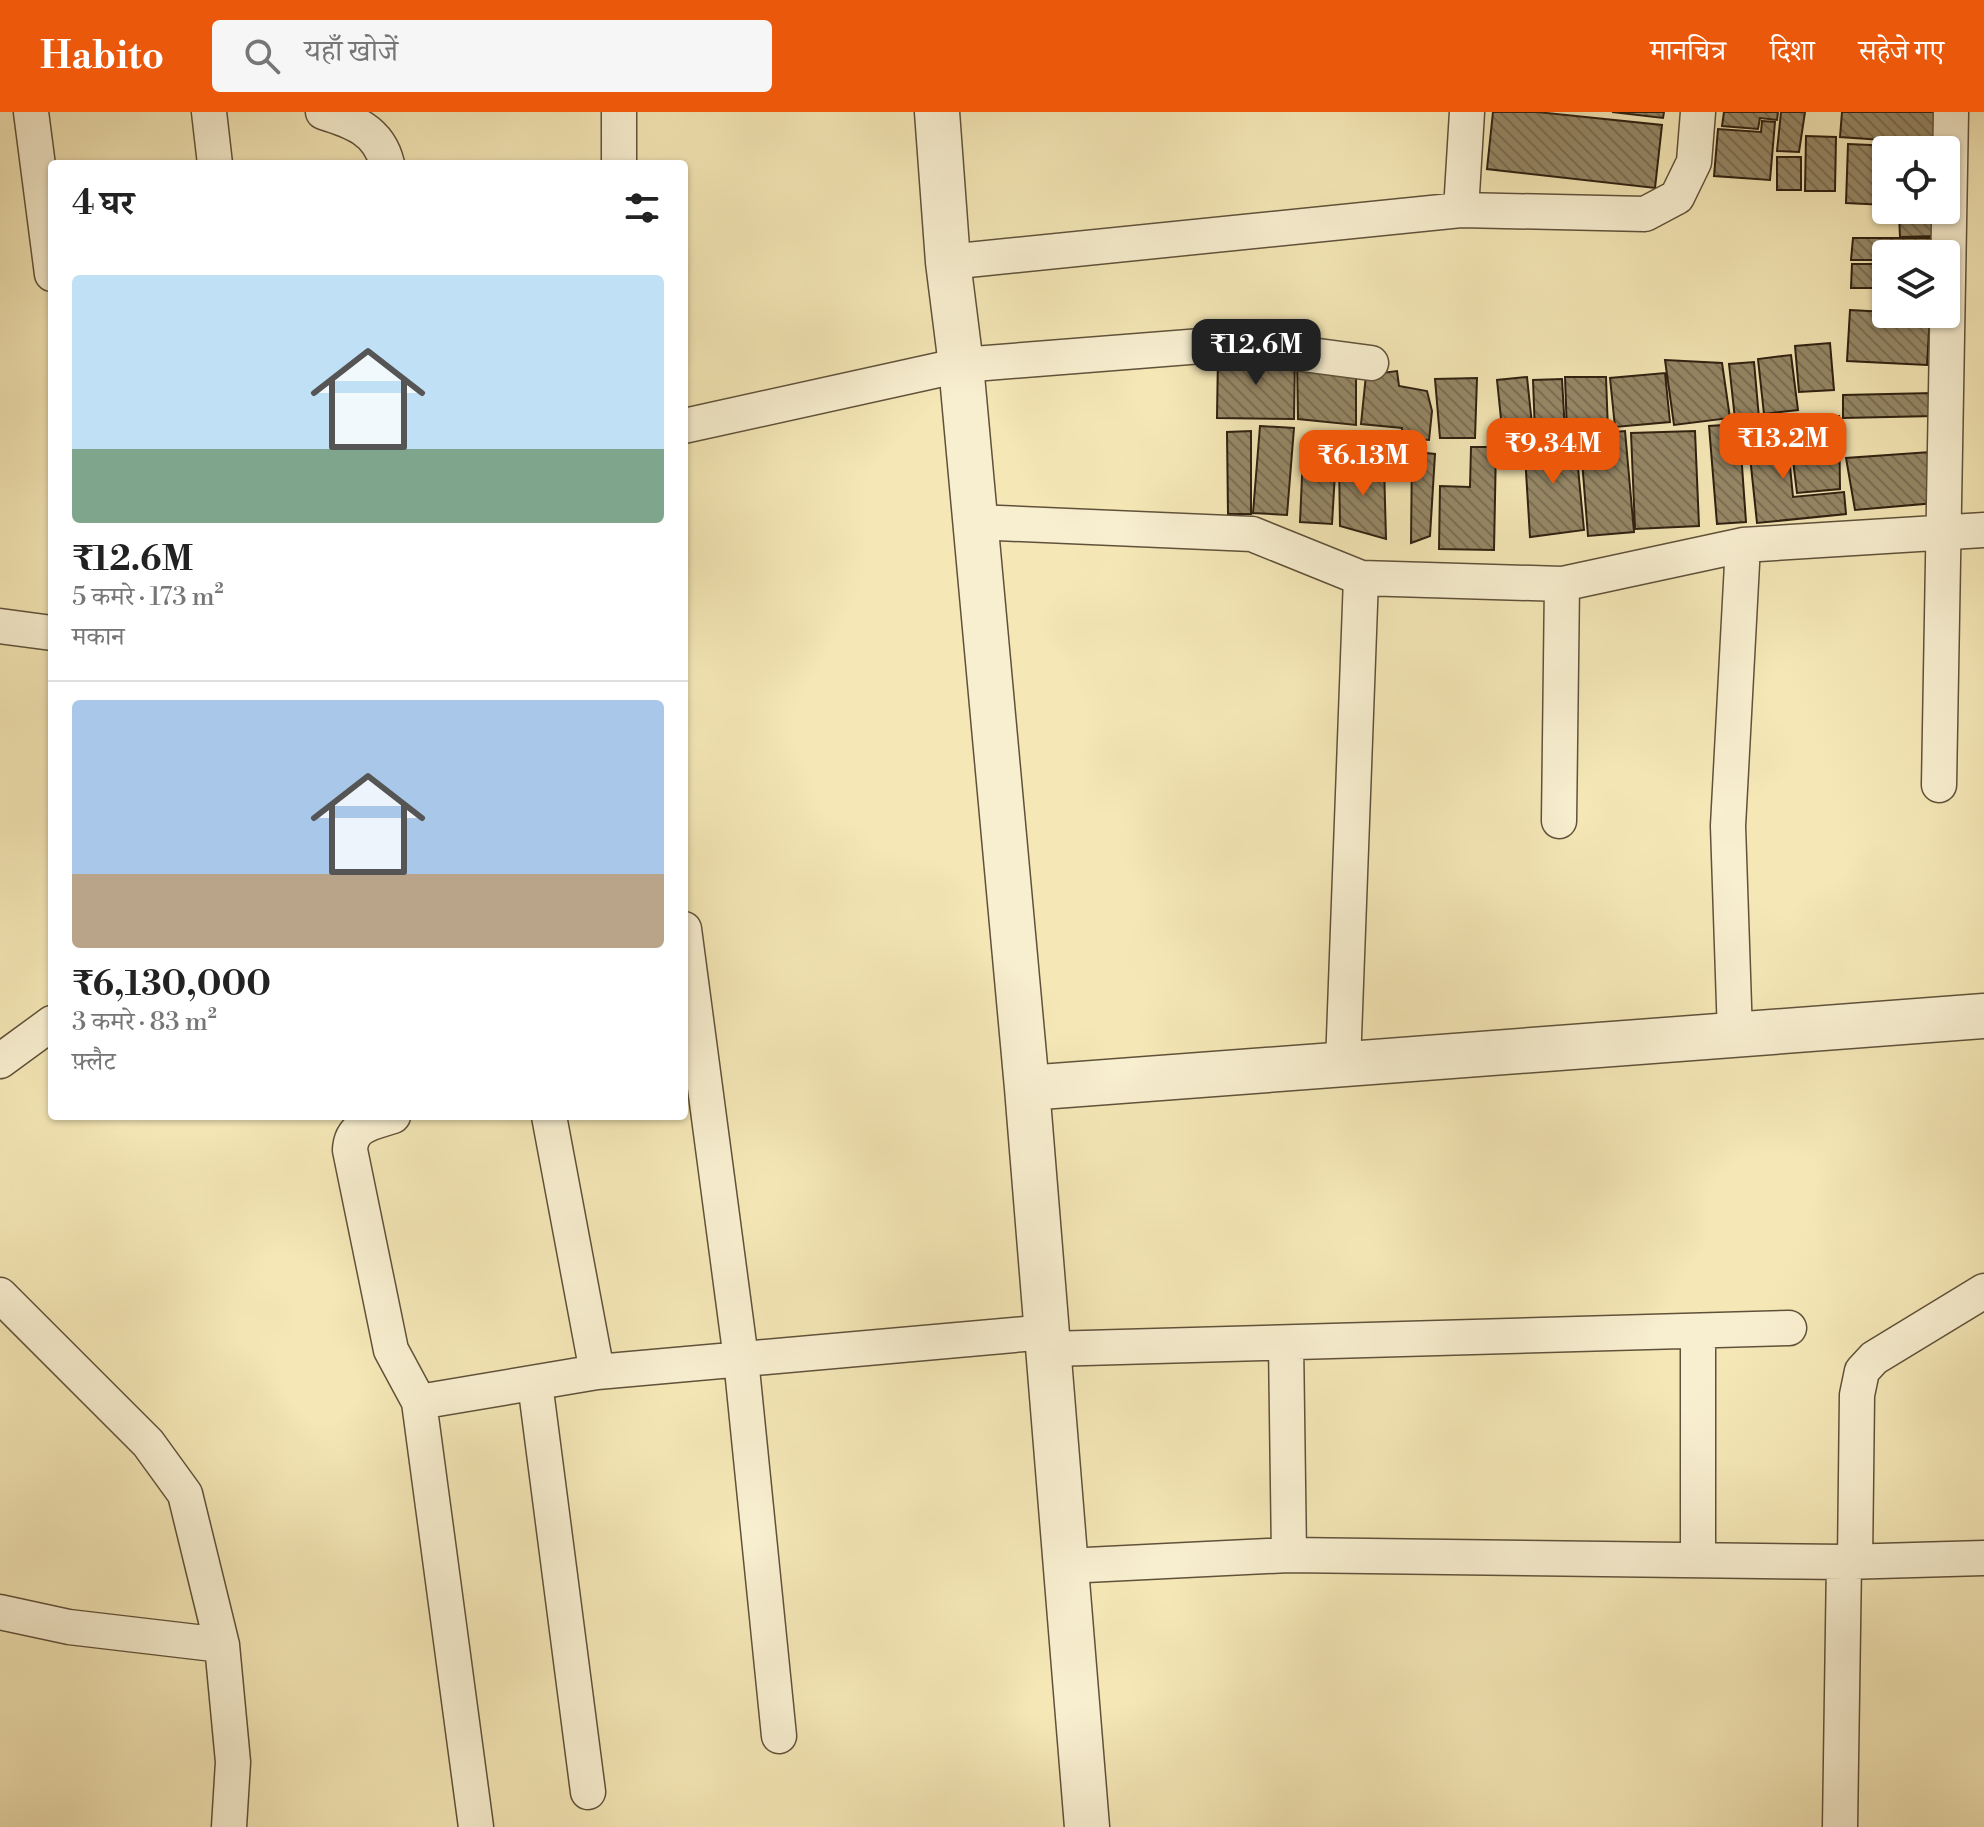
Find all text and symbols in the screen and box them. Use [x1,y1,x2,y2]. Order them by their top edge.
search box [212,20,772,92]
text: Habito [40,33,164,80]
text: यहाँ खोजें [304,33,398,71]
icon: search [240,34,284,78]
text: मानचित्र [1650,34,1726,69]
text: दिशा [1770,34,1815,69]
text: सहेजे गए [1859,34,1944,69]
map controls [1872,136,1960,328]
button: locate [1872,136,1960,224]
text: 4 घर [72,183,134,225]
icon: filters [620,186,664,230]
button: layers [1872,240,1960,328]
pin: ₹12.6M [1191,319,1321,387]
icon: home [296,327,440,471]
text: ₹12.6M [1210,329,1302,361]
pin: ₹13.2M [1718,413,1848,481]
pin: ₹9.34M [1488,418,1618,486]
text: ₹13.2M [1737,423,1829,455]
text: ₹9.34M [1505,428,1601,460]
pin: ₹6.13M [1298,430,1428,498]
text: ₹6.13M [1317,440,1409,472]
text: ₹12.6M [72,539,193,581]
text: 5 कमरे · 173 m² [72,581,224,613]
text: मकान [72,621,125,653]
icon: home [296,752,440,896]
text: ₹6,130,000 [72,964,271,1006]
text: 3 कमरे · 83 m² [72,1006,217,1038]
text: फ़्लैट [72,1046,115,1078]

